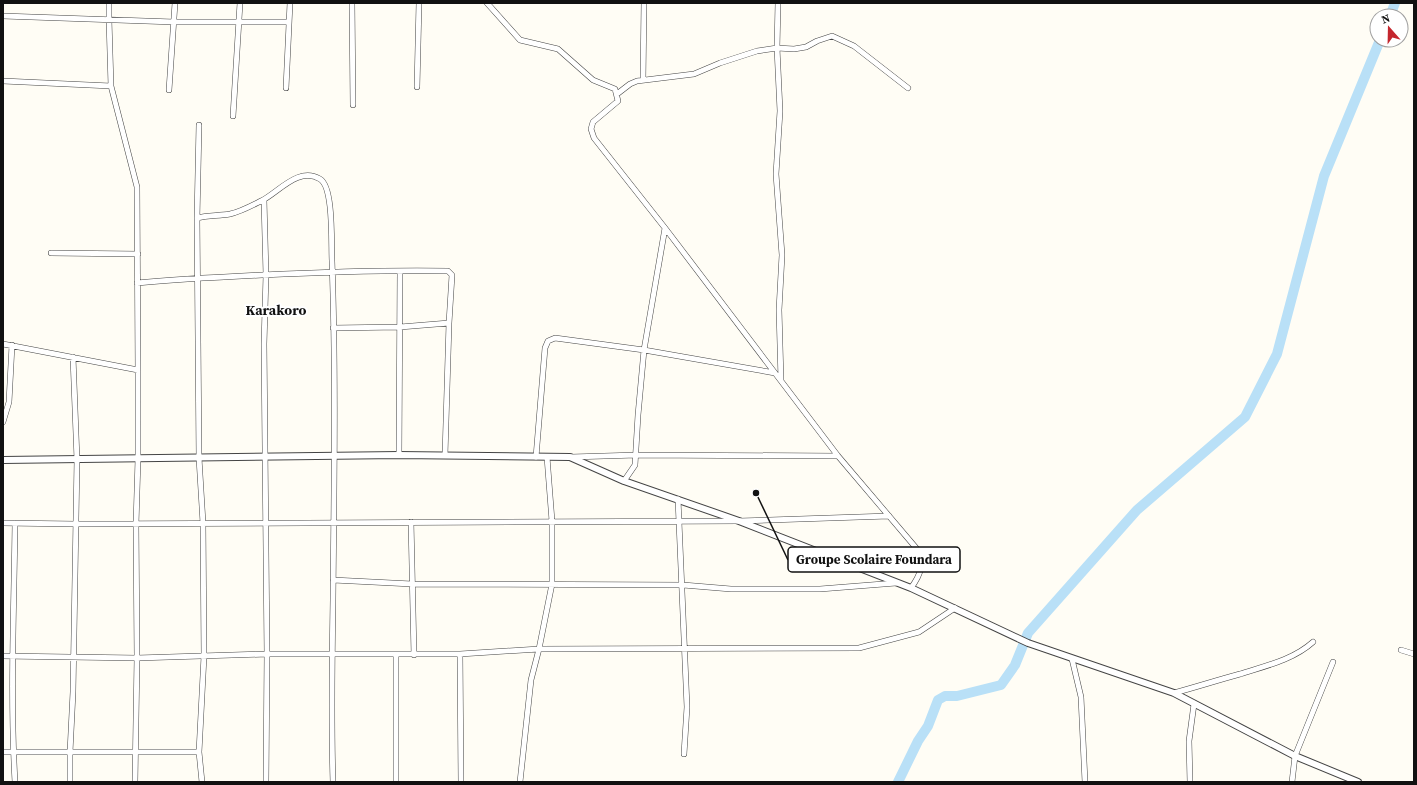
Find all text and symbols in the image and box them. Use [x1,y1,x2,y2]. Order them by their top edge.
north arrow [1369,8,1409,48]
text: N [1379,11,1392,27]
district label: Karakoro [246,300,306,320]
callout: Groupe Scolaire Foundara [788,547,960,572]
text: Groupe Scolaire Foundara [796,551,952,568]

